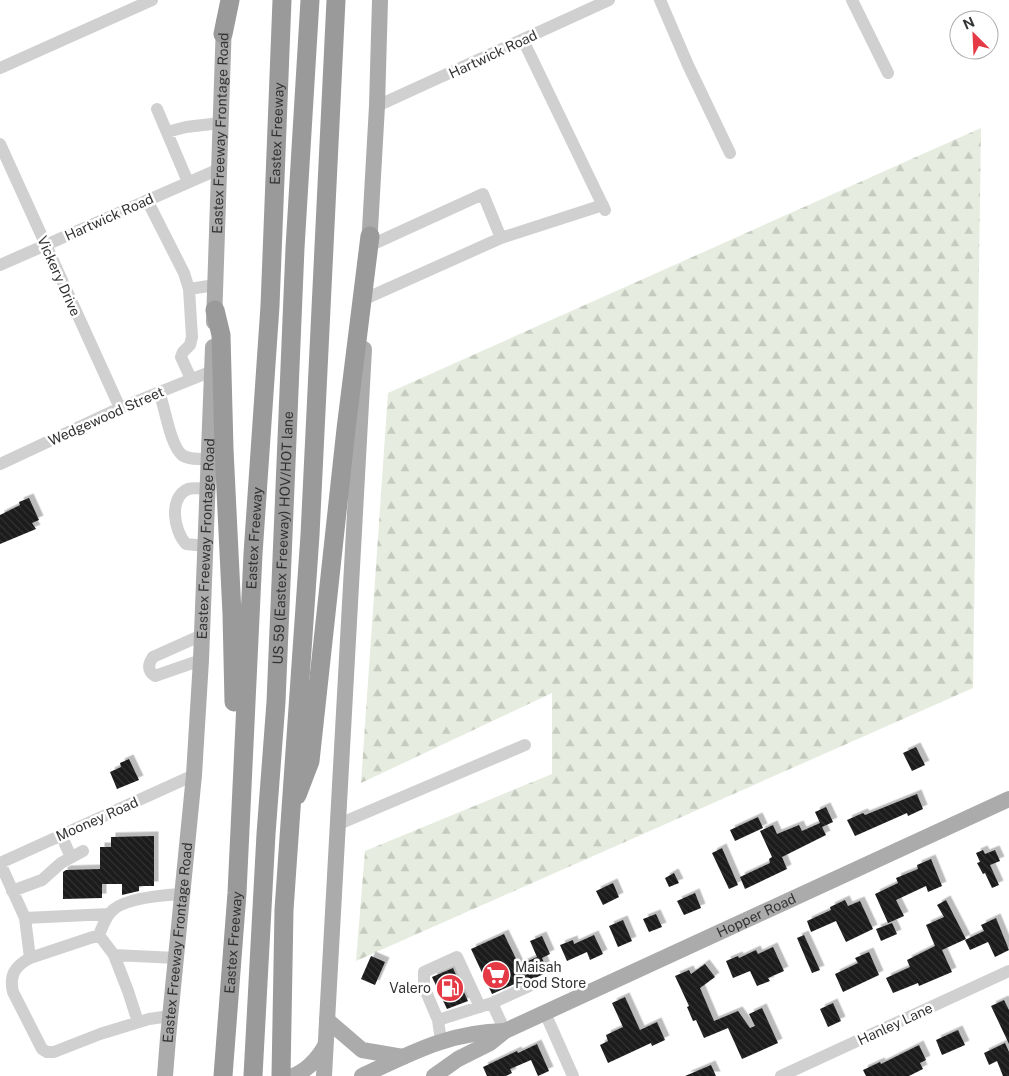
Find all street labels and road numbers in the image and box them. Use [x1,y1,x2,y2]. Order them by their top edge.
street label: Hartwick Road [446,27,540,81]
street label: Eastex Freeway Frontage Road [209,32,232,234]
street label: Eastex Freeway [267,82,287,185]
street label: Hartwick Road [62,190,156,244]
street label: Vickery Drive [34,234,84,319]
street label: Wedgewood Street [46,383,166,449]
street label: US 59 (Eastex Freeway) HOV/HOT lane [270,411,296,665]
street label: Eastex Freeway Frontage Road [194,438,218,640]
street label: Eastex Freeway [243,486,266,590]
street label: Mooney Road [54,794,140,844]
street label: Eastex Freeway Frontage Road [160,842,195,1043]
street label: Eastex Freeway [221,890,245,994]
street label: Hopper Road [714,890,798,940]
street label: Hanley Lane [855,1000,935,1048]

